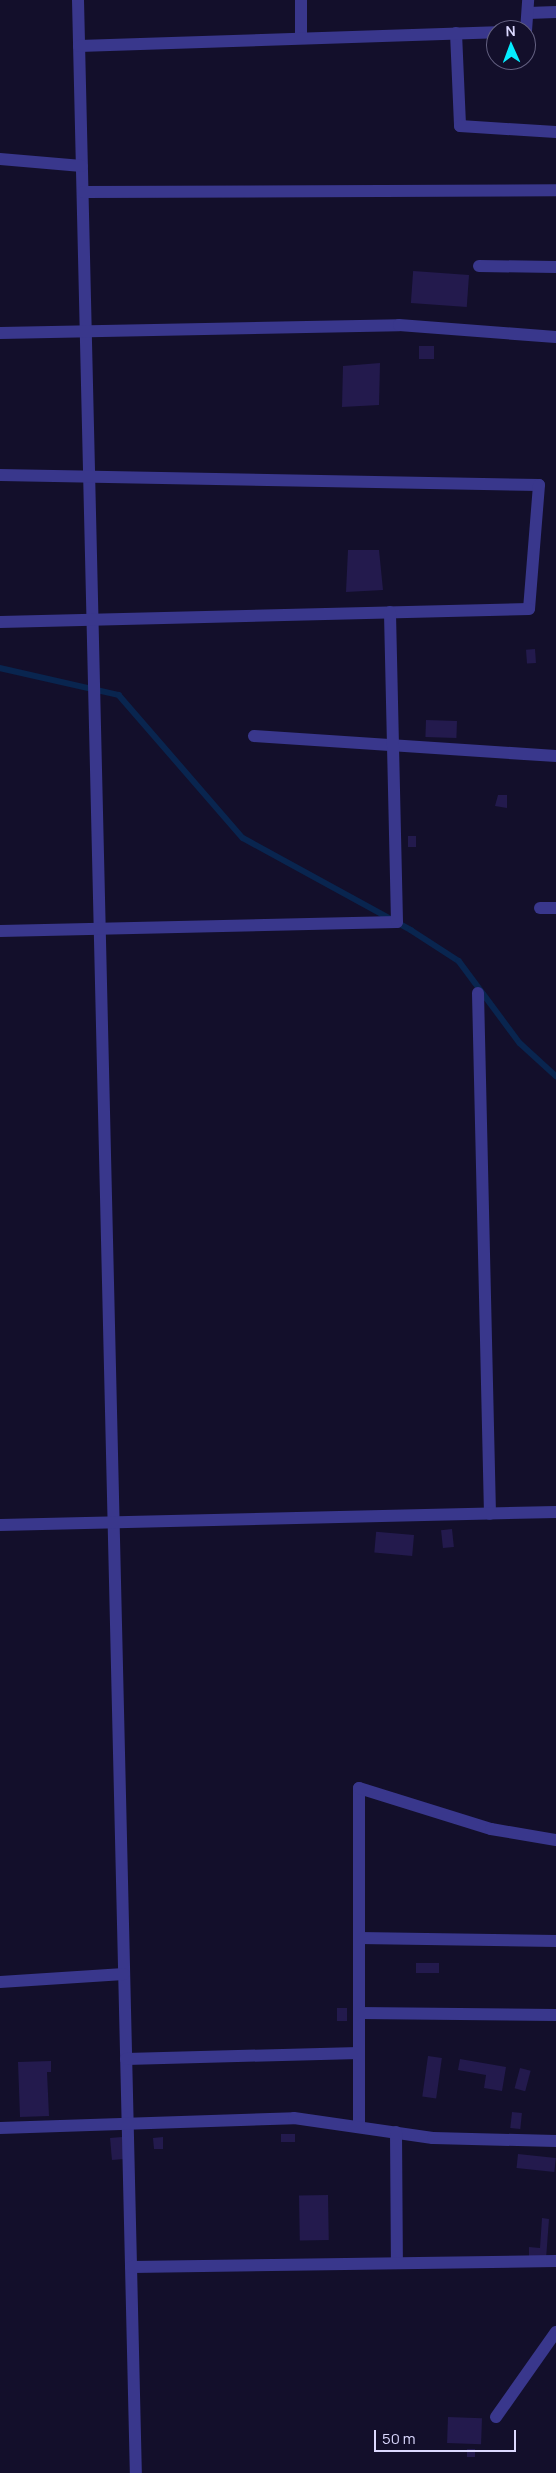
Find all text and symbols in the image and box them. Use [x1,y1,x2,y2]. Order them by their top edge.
north arrow [486,20,536,70]
text: N [505,21,516,40]
scale bar [376,2420,518,2452]
text: 50 m [382,2428,416,2449]

